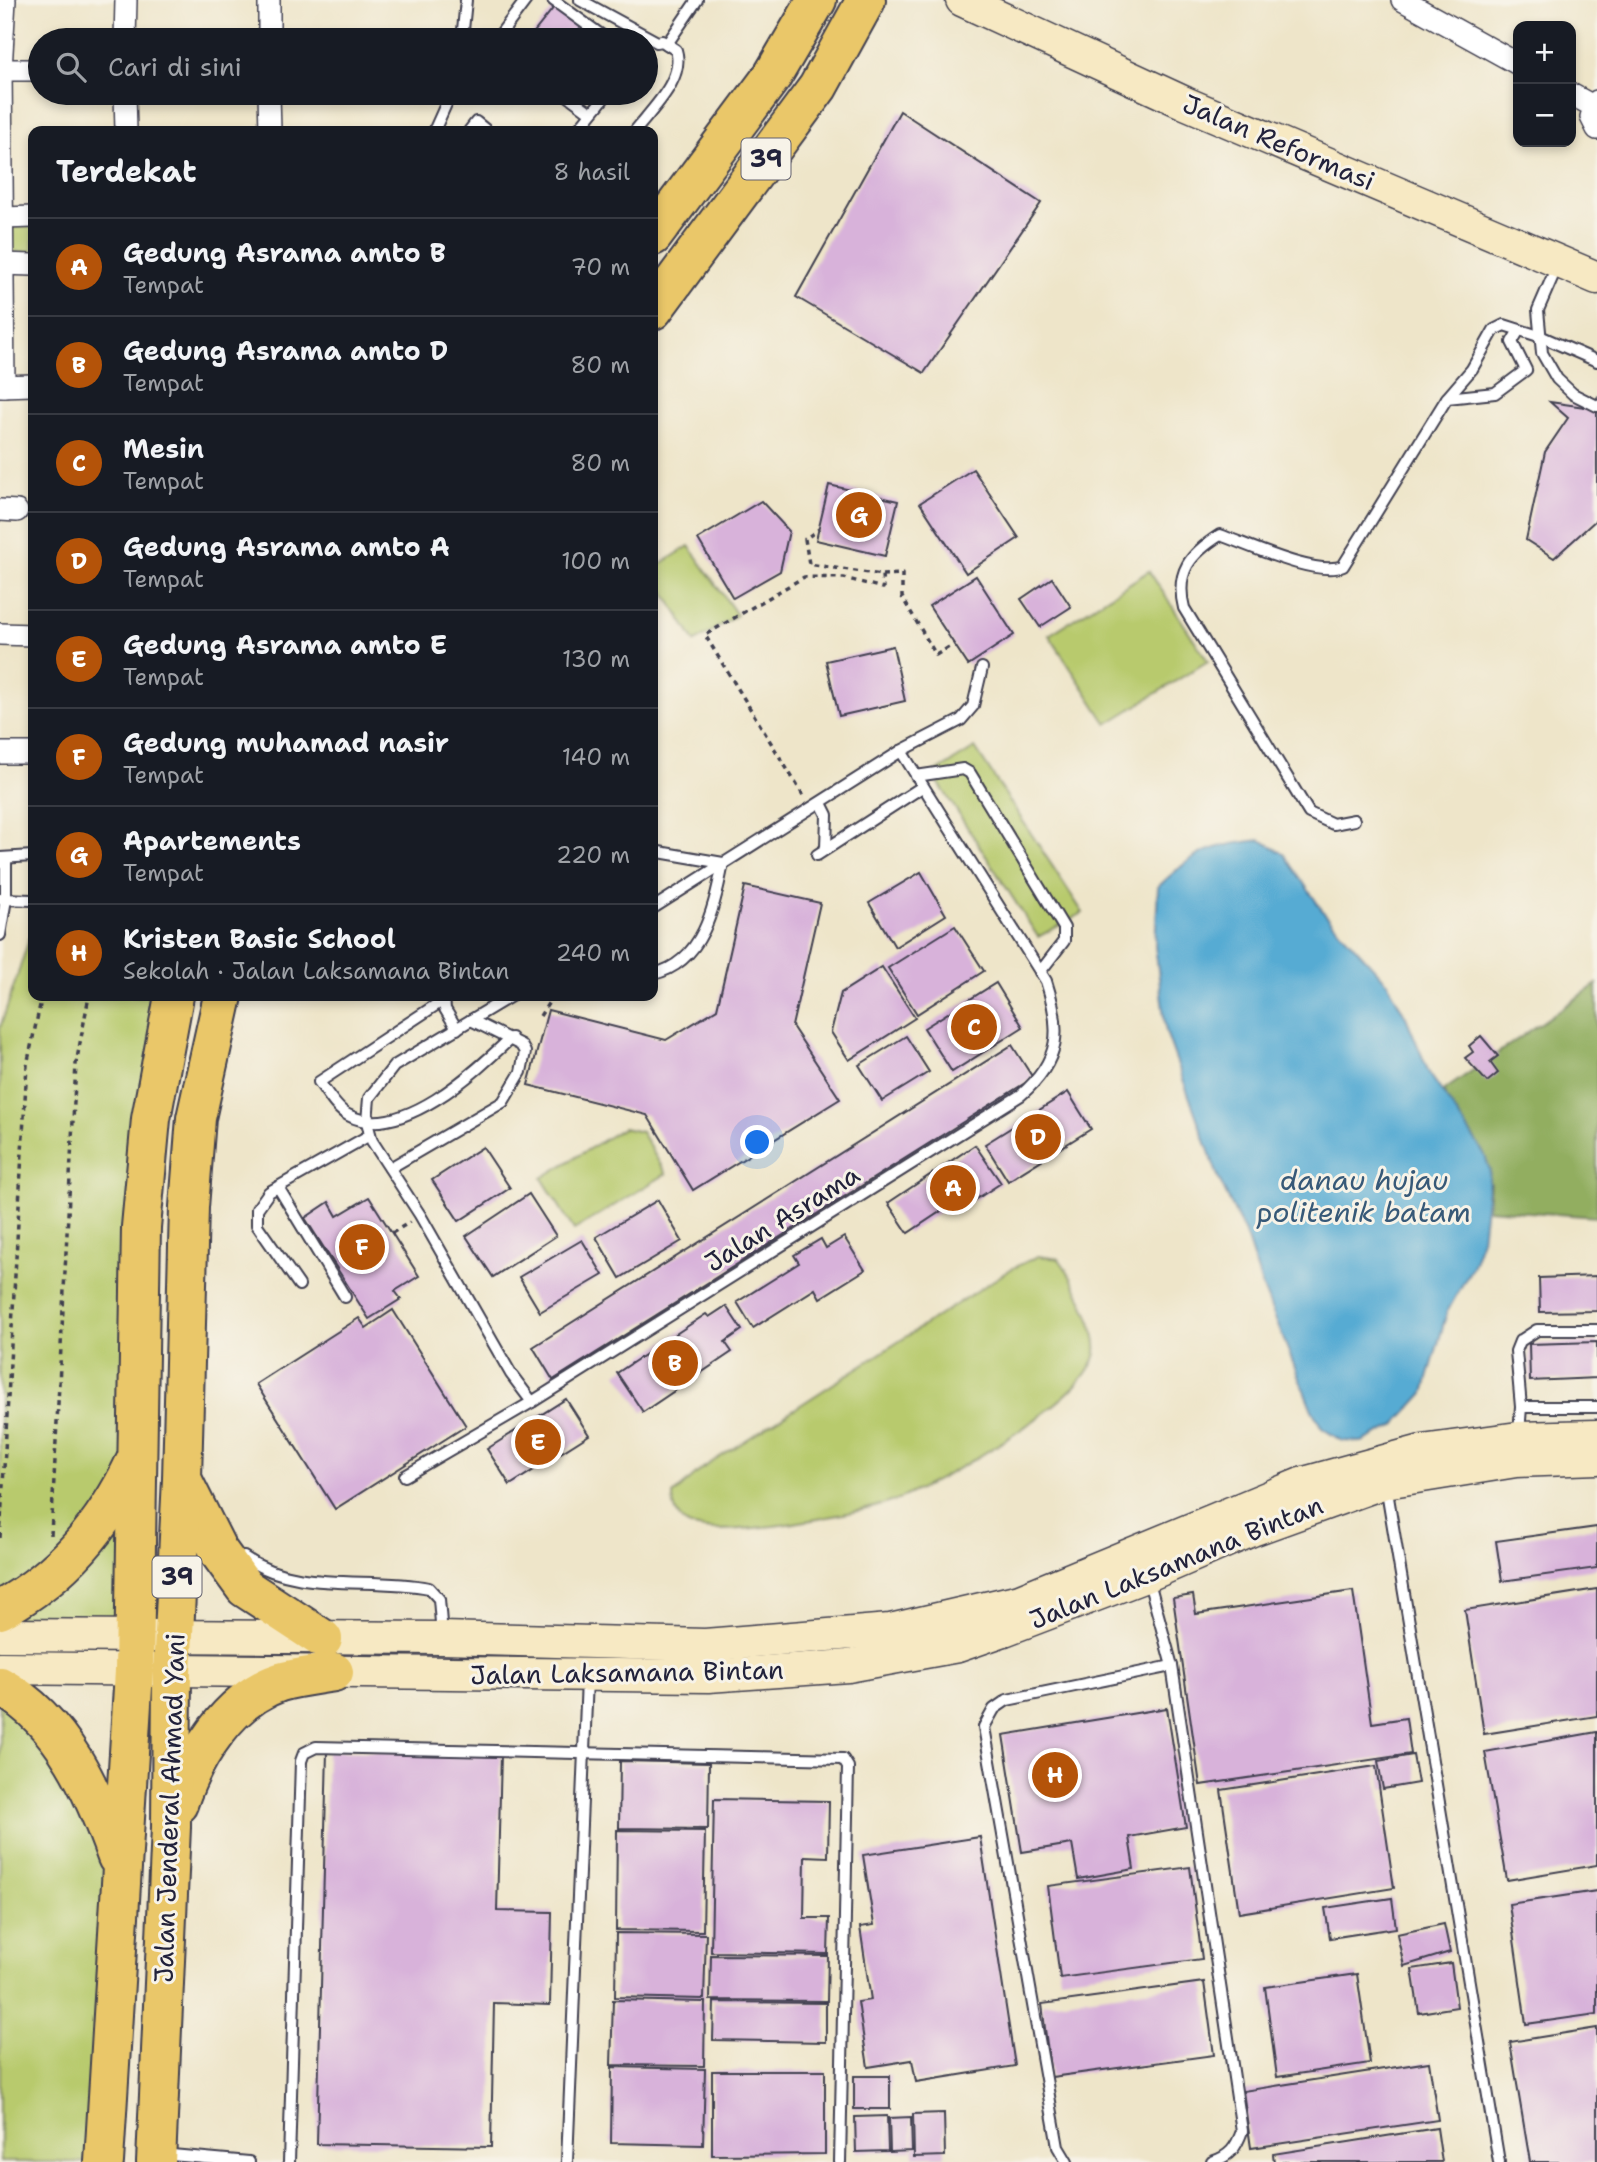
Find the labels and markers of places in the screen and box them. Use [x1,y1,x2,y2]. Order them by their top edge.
pin: G [836,489,882,541]
pin: C [951,1001,997,1053]
pin: D [1015,1111,1061,1163]
pin: A [930,1162,976,1214]
pin: F [339,1221,385,1273]
pin: B [652,1337,698,1389]
pin: E [515,1416,561,1468]
pin: H [1032,1749,1078,1801]

